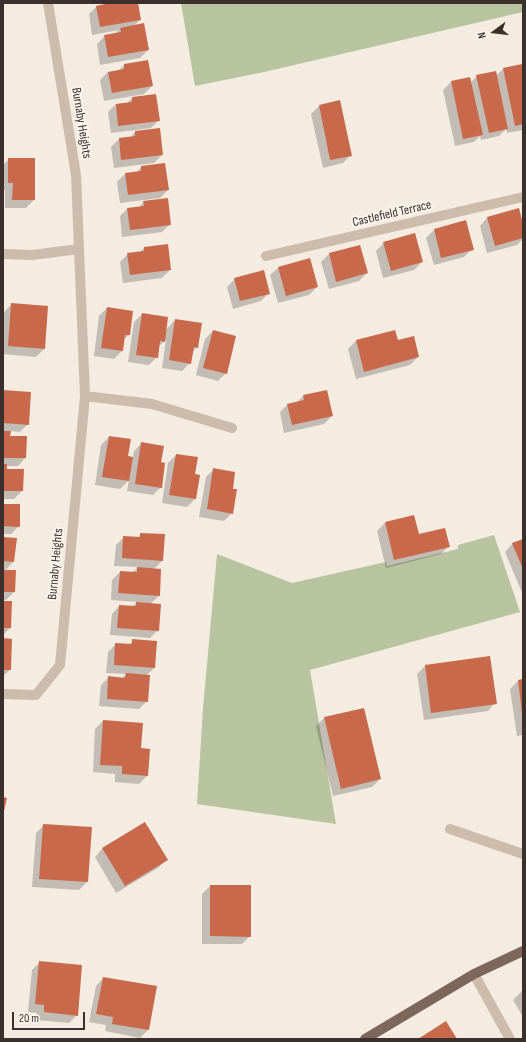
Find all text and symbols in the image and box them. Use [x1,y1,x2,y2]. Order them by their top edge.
north arrow [474,12,514,52]
text: N [475,31,489,40]
street label: Burnaby Heights [68,86,94,160]
street label: Castlefield Terrace [351,197,433,231]
street label: Burnaby Heights [45,528,67,600]
scale bar [14,1004,87,1030]
text: 20 m [19,1011,39,1026]

